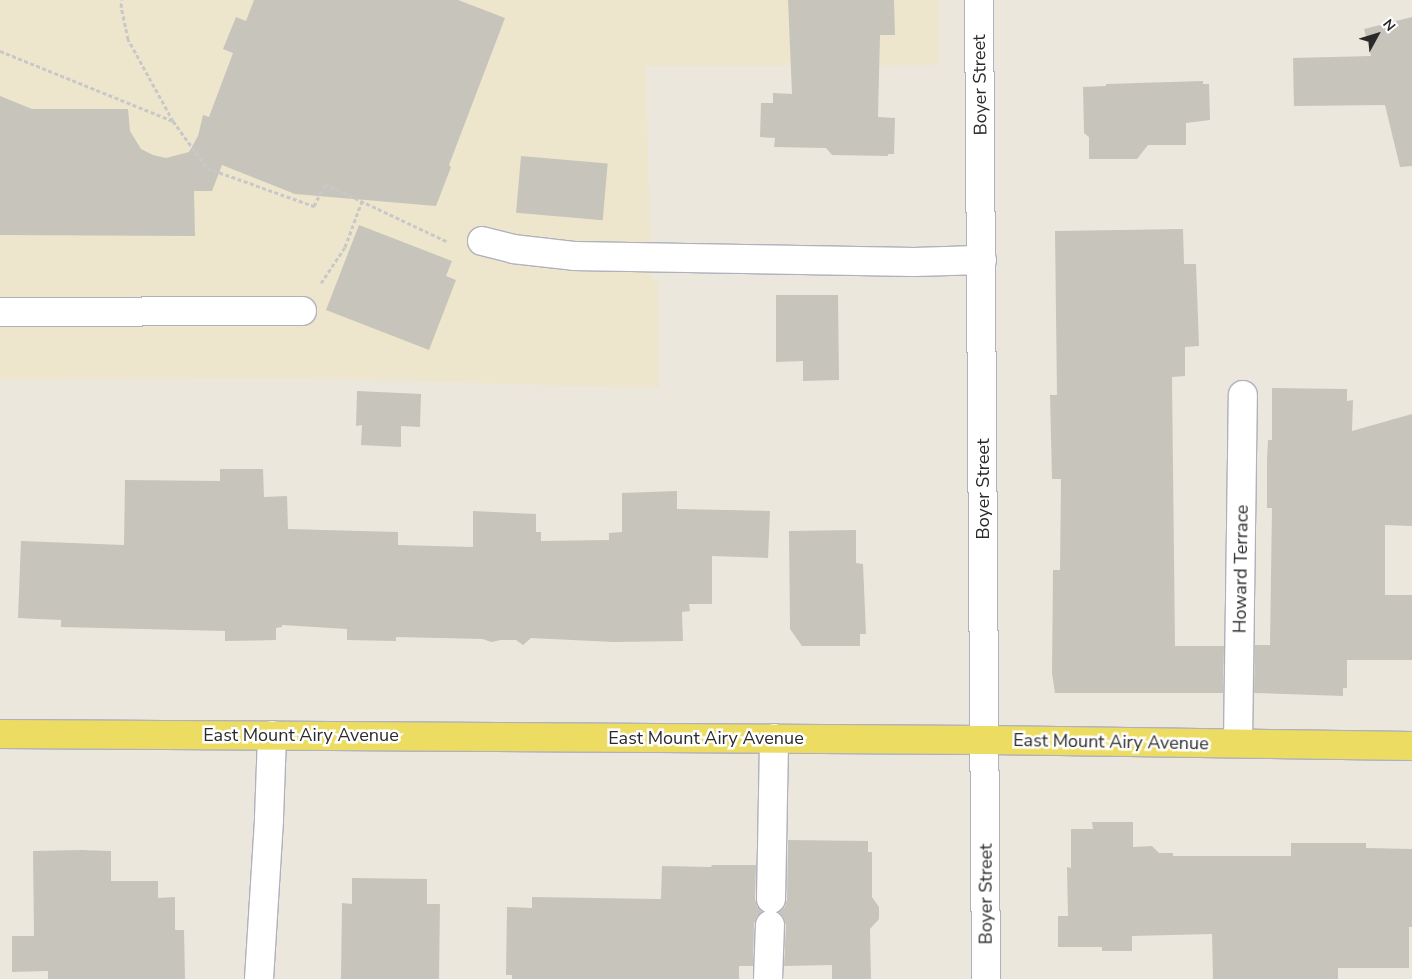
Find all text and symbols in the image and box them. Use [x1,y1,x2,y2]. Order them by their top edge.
north arrow [1352,10,1402,60]
text: N [1378,15,1400,35]
street label: Boyer Street [968,34,992,136]
street label: Boyer Street [972,439,994,539]
street label: Howard Terrace [1229,505,1253,633]
street label: East Mount Airy Avenue [203,724,399,746]
street label: East Mount Airy Avenue [608,727,804,749]
street label: East Mount Airy Avenue [1013,729,1209,755]
street label: Boyer Street [975,844,997,944]

